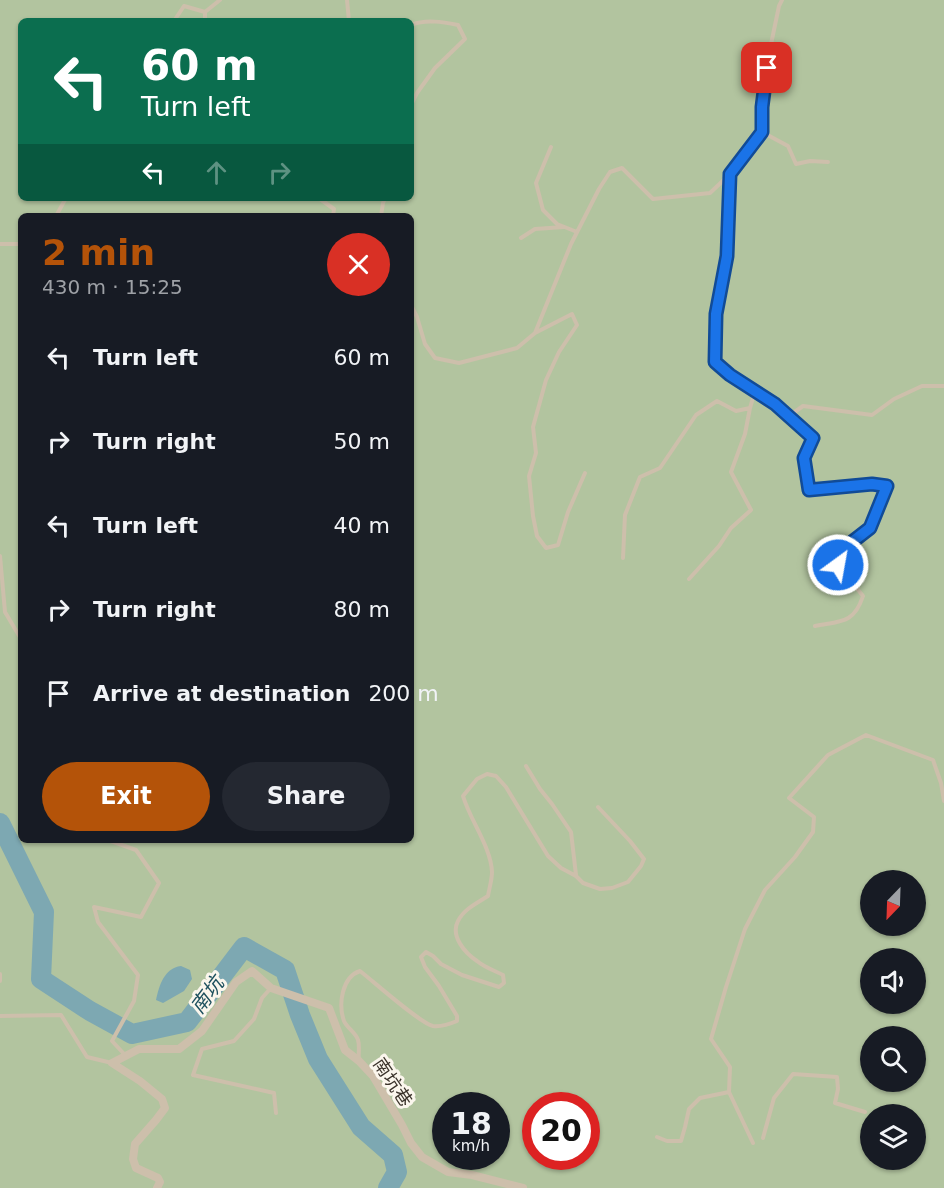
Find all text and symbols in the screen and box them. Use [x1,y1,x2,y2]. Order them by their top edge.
text: 60 m [141,41,258,90]
icon: left [42,42,120,120]
pin [741,42,792,93]
icon: arrive [750,51,783,84]
text: Turn left [141,91,251,122]
icon: left [137,156,170,189]
icon: ahead [200,156,233,189]
icon: right [263,156,296,189]
text: 2 min [42,232,155,273]
button: close [327,233,390,296]
text: 430 m · 15:25 [42,275,183,299]
icon: left [42,341,75,374]
text: Turn left [93,345,198,370]
text: 60 m [334,345,390,370]
icon: right [42,425,75,458]
text: Turn right [93,429,216,454]
text: 50 m [334,429,390,454]
icon: left [42,509,75,542]
text: Turn left [93,513,198,538]
text: 40 m [334,513,390,538]
position arrow [806,533,870,597]
icon: right [42,593,75,626]
text: Turn right [93,597,216,622]
text: 80 m [334,597,390,622]
icon: arrive [42,677,75,710]
text: Arrive at destination [93,681,350,706]
text: 200 m [368,681,439,706]
button: Exit [42,762,210,831]
button: Share [222,762,390,831]
north arrow [860,870,926,936]
map controls [860,870,926,1170]
button: sound [860,948,926,1014]
water label: 南坑 [185,969,230,1018]
button: search [860,1026,926,1092]
street label: 南坑巷 [369,1054,417,1110]
speed limit sign: 20 [522,1092,600,1170]
button: layers [860,1104,926,1170]
text: 18 [450,1106,492,1141]
text: km/h [452,1137,490,1155]

